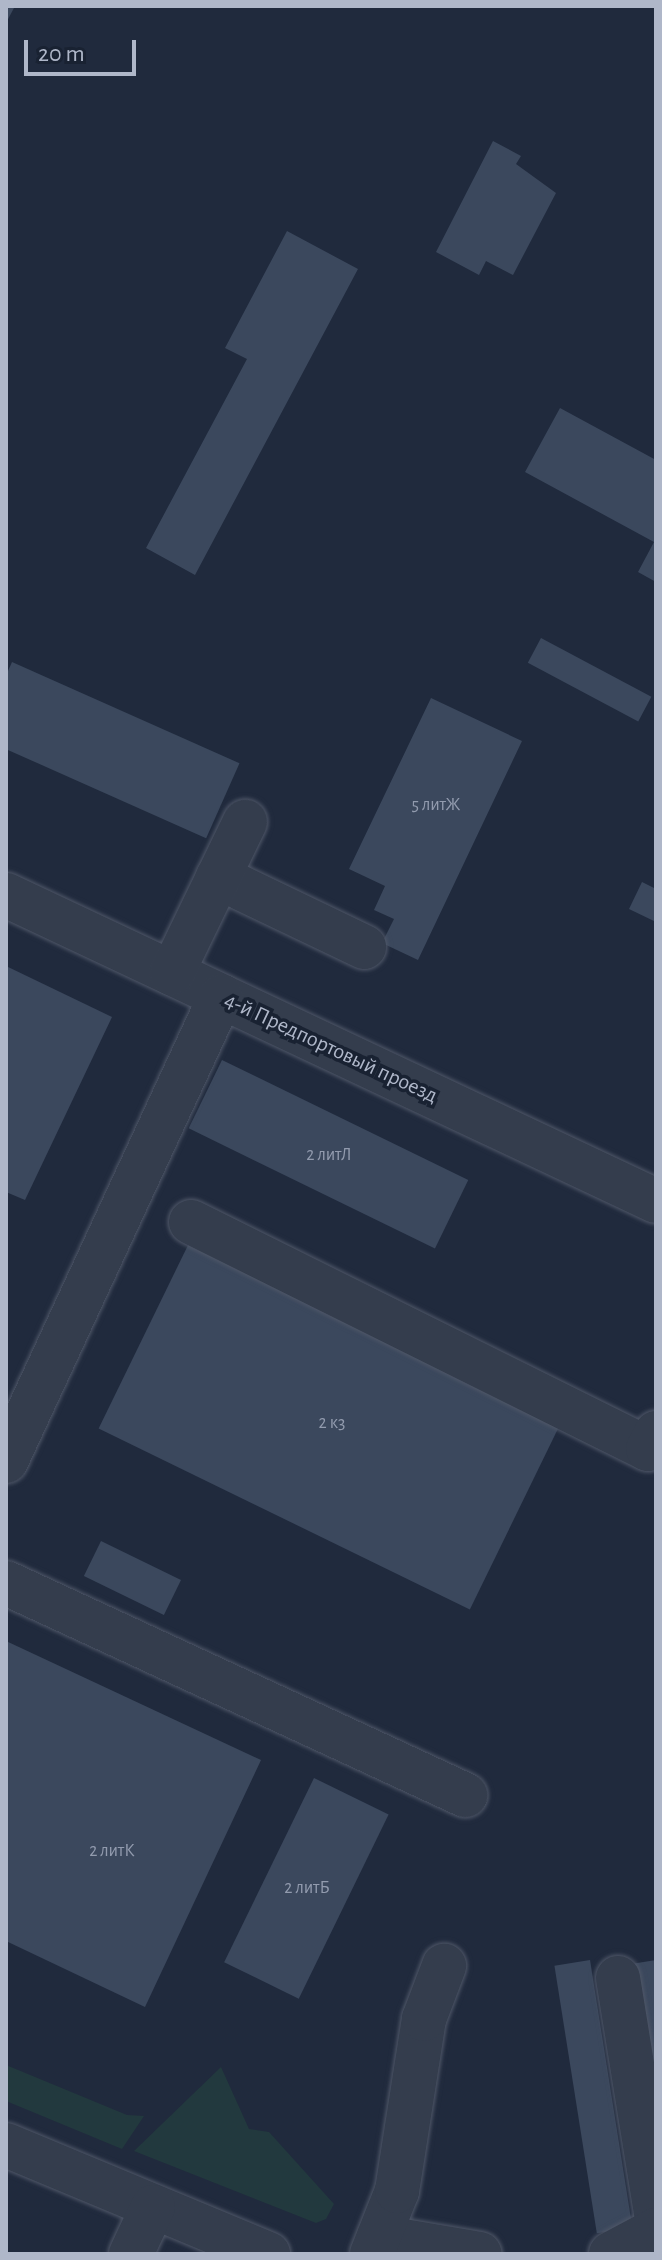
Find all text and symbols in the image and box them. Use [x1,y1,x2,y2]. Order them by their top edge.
scale bar [28,24,140,74]
text: 20 m [38,42,85,66]
house number: 5 литЖ [412,794,460,816]
street label: 4-й Предпортовый проезд [220,987,442,1109]
house number: 2 литЛ [306,1144,352,1166]
house number: 2 к3 [319,1412,345,1434]
house number: 2 литК [89,1840,135,1862]
house number: 2 литБ [284,1877,330,1899]

